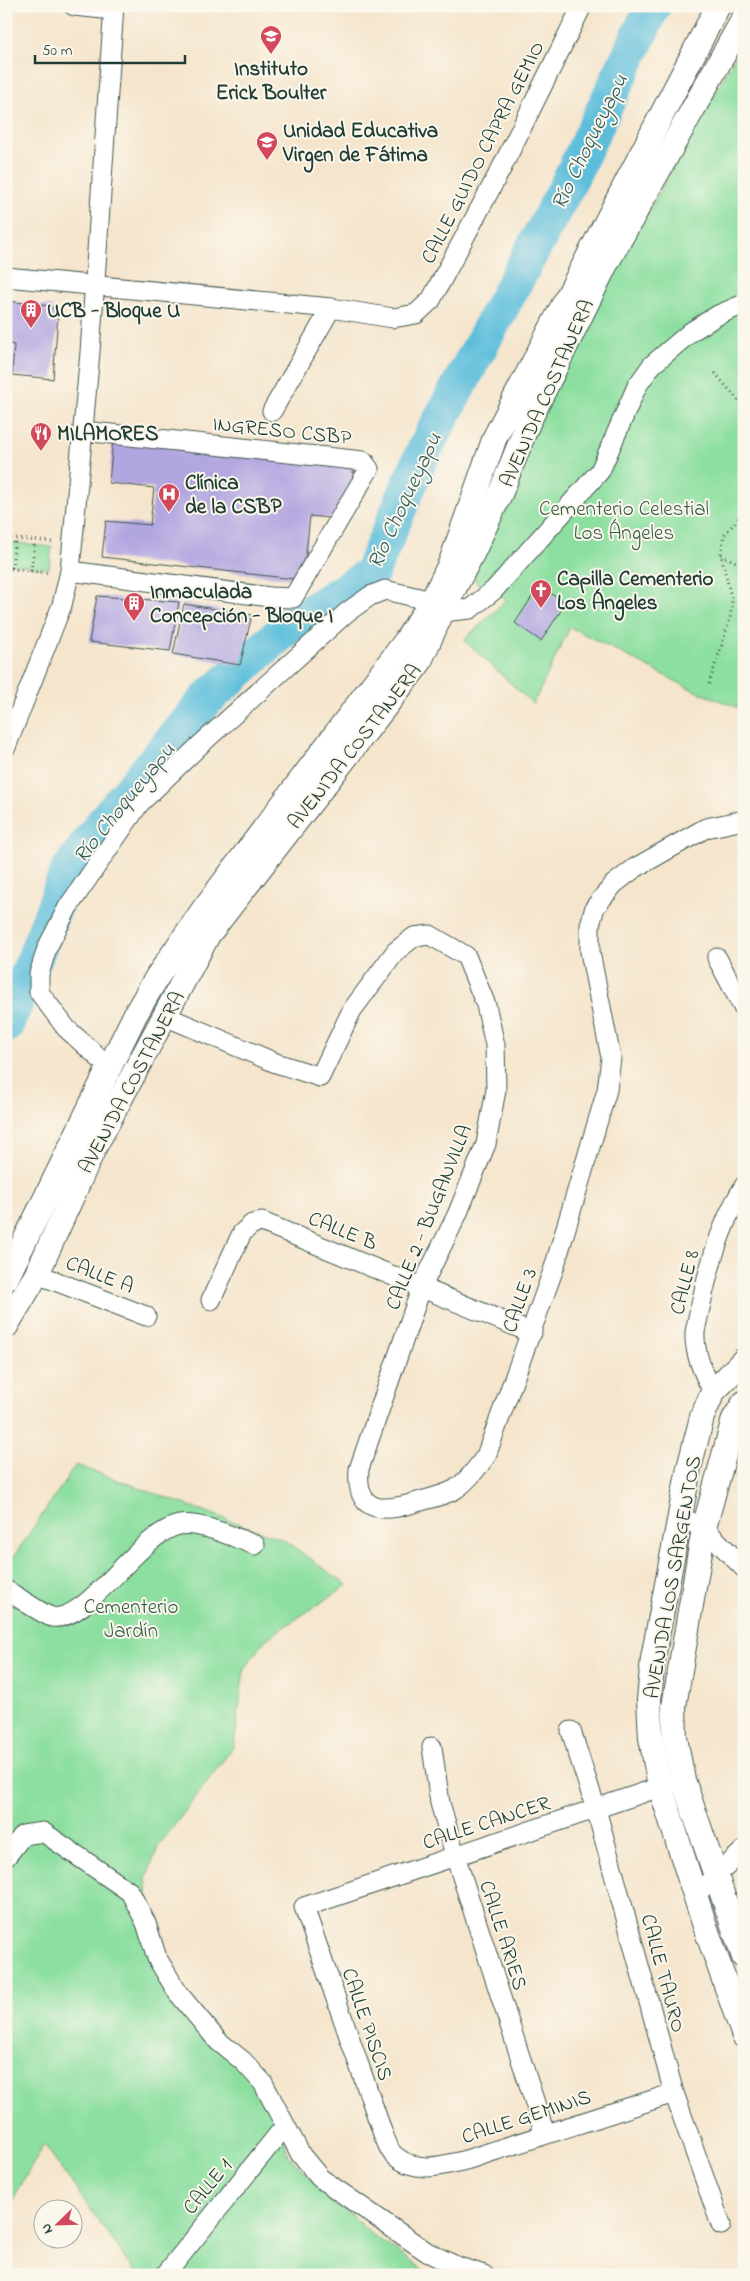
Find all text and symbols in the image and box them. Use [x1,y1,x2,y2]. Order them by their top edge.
school or university icon: Instituto Erick Boulter [259,24,283,55]
scale bar [35,32,185,64]
street label: CALLE GUIDO CAPRA GEMIO [414,36,553,269]
text: 50 m [42,40,73,62]
place label: Instituto Erick Boulter [216,55,327,109]
water label: Río Choqueyapu [544,69,638,215]
place label: Unidad Educativa Virgen de Fátima [282,117,438,173]
school or university icon: Unidad Educativa Virgen de Fátima [255,130,279,161]
street label: AVENIDA COSTANERA [493,295,603,493]
place label: UCB - Bloque U [47,297,180,327]
building icon: UCB - Bloque U [19,298,43,329]
street label: INGRESO CSBP [211,410,353,454]
place label: MILAMORES [57,420,159,450]
restaurant icon: MILAMORES [29,421,53,452]
water label: Río Choqueyapu [360,427,452,575]
place label: Clínica de la CSBP [185,469,282,523]
hospital icon: Clínica de la CSBP [157,482,181,513]
park label: Cementerio Celestial Los Ángeles [539,495,709,551]
place label: Capilla Cementerio Los Ángeles [557,565,713,621]
place label: Inmaculada Concepción - Bloque I [150,578,333,632]
church icon: Capilla Cementerio Los Ángeles [529,578,553,609]
building icon: Inmaculada Concepción - Bloque I [122,591,146,622]
street label: AVENIDA COSTANERA [281,658,430,836]
water label: Río Choqueyapu [67,736,184,871]
street label: AVENIDA COSTANERA [72,986,194,1180]
street label: CALLE 2 - BUGANVILLA [379,1120,481,1315]
street label: CALLE B [303,1204,381,1259]
street label: CALLE 8 [663,1247,708,1318]
street label: CALLE A [61,1249,138,1303]
street label: CALLE 3 [496,1264,546,1337]
street label: AVENIDA LOS SARGENTOS [638,1454,710,1701]
park label: Cementerio Jardín [84,1593,178,1647]
street label: CALLE CANCER [419,1789,555,1859]
street label: CALLE ARIES [470,1877,534,1994]
street label: CALLE TAURO [632,1911,692,2036]
street label: CALLE PISCIS [333,1964,399,2085]
street label: CALLE GEMINIS [458,2083,595,2153]
street label: CALLE 1 [177,2152,241,2222]
north arrow [32,2198,82,2248]
text: N [36,2220,59,2237]

